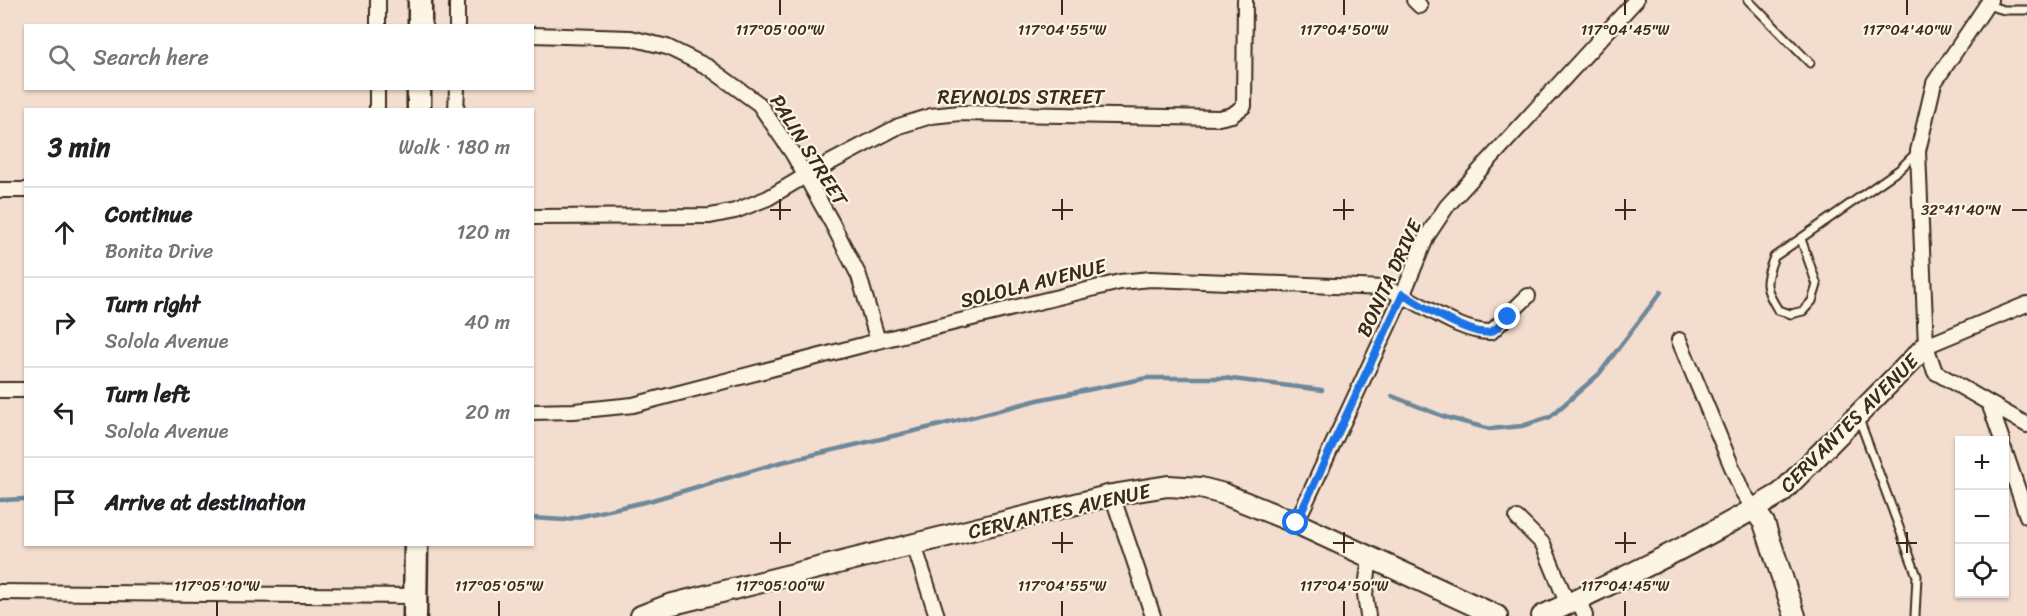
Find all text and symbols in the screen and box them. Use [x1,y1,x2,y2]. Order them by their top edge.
text: 117°05'00"W [736,17,825,43]
text: 117°04'55"W [1018,17,1107,43]
text: 117°04'50"W [1300,17,1389,43]
text: 117°04'45"W [1581,17,1670,43]
text: 117°04'40"W [1863,17,1952,43]
search box [24,24,534,90]
text: Search here [93,38,209,77]
icon: search [45,41,78,74]
street label: REYNOLDS STREET [938,80,1106,115]
street label: PALIN STREET [760,87,858,215]
text: 3 min [48,124,110,170]
text: Walk · 180 m [399,130,510,165]
text: Continue [105,195,193,234]
text: 32°41'40"N [1921,197,2002,223]
street label: BONITA DRIVE [1347,212,1433,343]
text: 120 m [457,215,510,250]
icon: ahead [48,216,81,249]
text: Bonita Drive [105,234,213,269]
street label: SOLOLA AVENUE [957,248,1112,319]
text: Turn right [105,285,200,324]
route end [1494,303,1520,329]
text: 40 m [464,305,510,340]
icon: right [48,306,81,339]
text: Solola Avenue [105,324,228,359]
street label: CERVANTES AVENUE [1771,344,1929,501]
text: Turn left [105,375,190,414]
text: 20 m [465,395,510,430]
icon: left [48,396,81,429]
text: Solola Avenue [105,414,228,449]
map controls [1955,436,2009,598]
button: + [1955,436,2009,490]
street label: CERVANTES AVENUE [965,473,1156,549]
text: Arrive at destination [105,483,306,522]
icon: arrive [48,486,81,519]
button: − [1955,490,2009,544]
route start [1282,509,1308,535]
button: locate [1955,544,2009,598]
text: 117°05'10"W [174,573,260,599]
text: 117°05'05"W [455,573,544,599]
text: 117°05'00"W [736,573,825,599]
text: 117°04'55"W [1018,573,1107,599]
text: 117°04'50"W [1300,573,1389,599]
text: 117°04'45"W [1581,573,1670,599]

